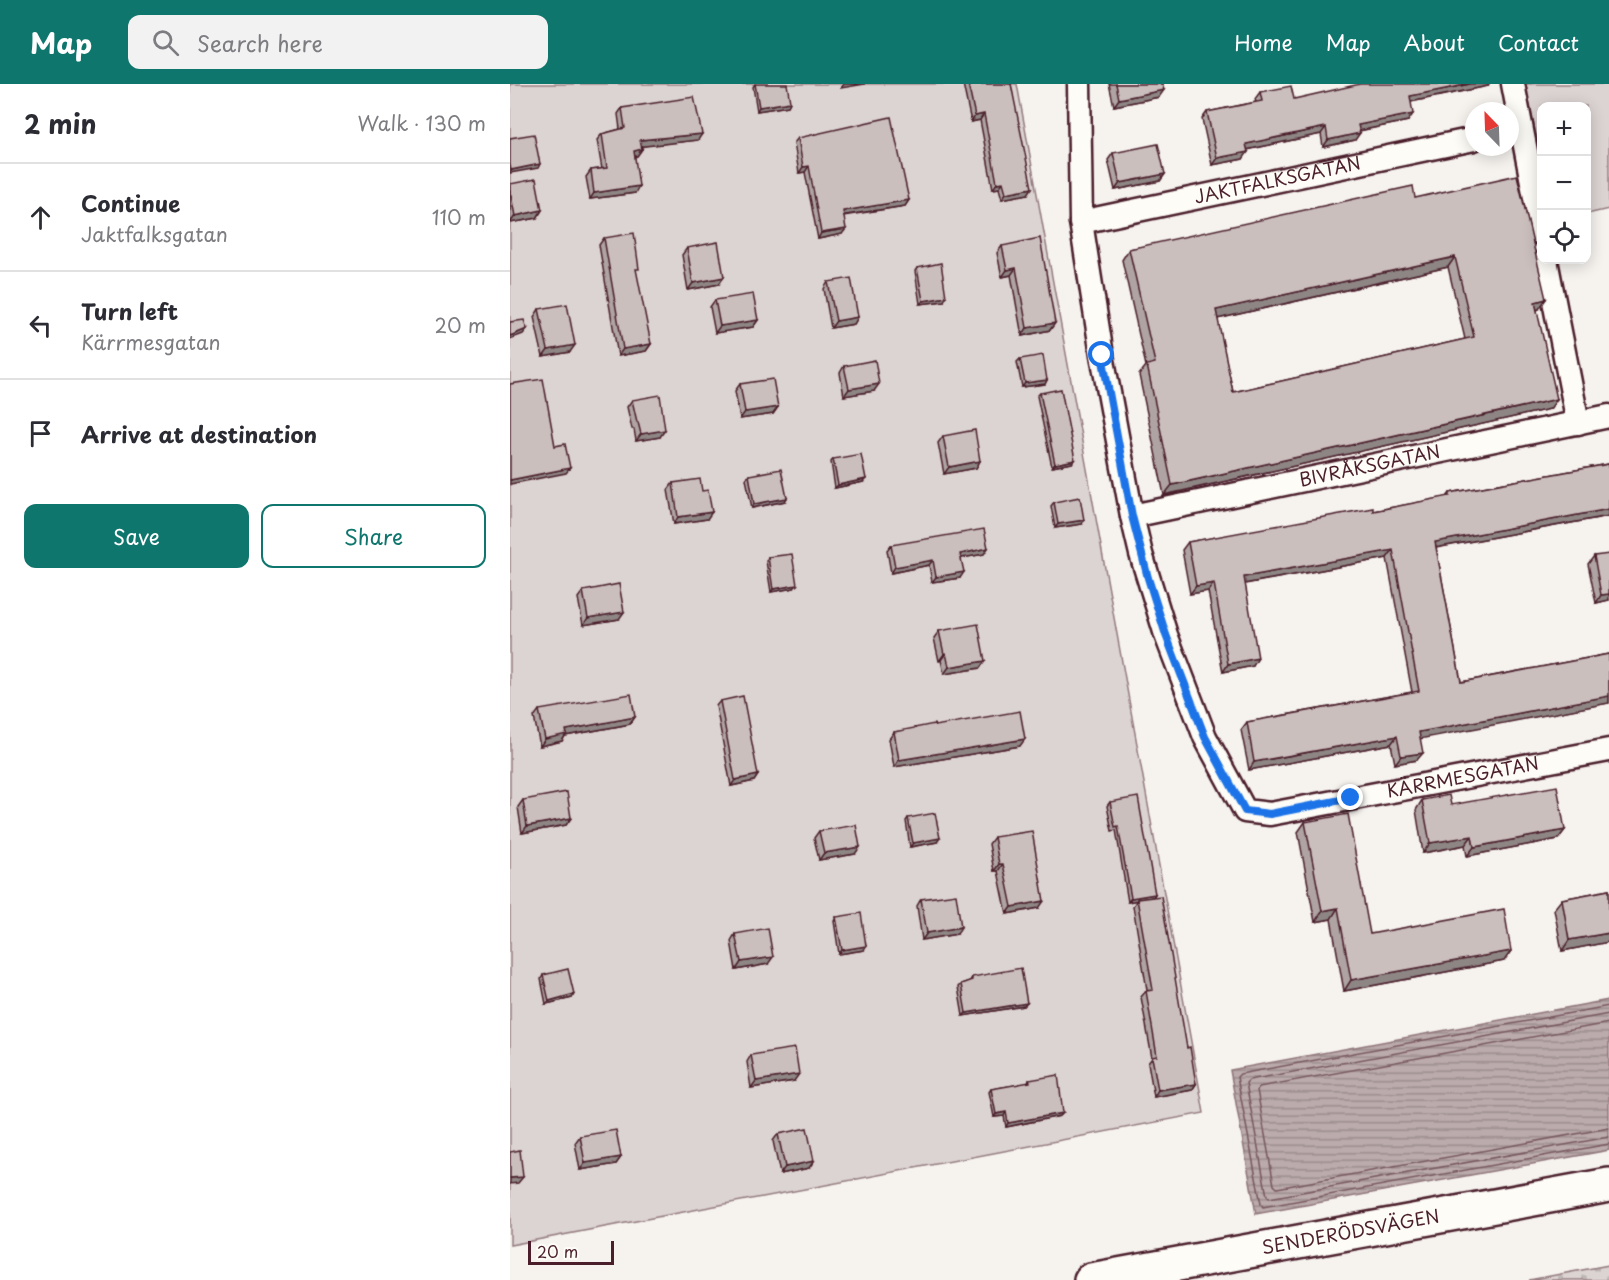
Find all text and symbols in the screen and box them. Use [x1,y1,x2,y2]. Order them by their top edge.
search box [128,15,548,69]
text: Map [30,21,92,64]
icon: search [149,26,182,59]
text: Search here [197,26,323,59]
text: Home [1234,26,1293,58]
text: Map [1326,26,1371,58]
text: About [1404,26,1465,58]
text: Contact [1498,26,1579,58]
north arrow [1465,102,1519,156]
map controls [1537,102,1591,264]
button: + [1537,102,1591,156]
text: 2 min [24,104,97,143]
text: Walk · 130 m [358,108,486,138]
street label: JAKTFALKSGATAN [1192,148,1363,210]
button: − [1537,156,1591,210]
text: Continue [81,186,180,219]
icon: ahead [24,201,57,234]
text: 110 m [432,202,486,232]
button: locate [1537,210,1591,264]
text: Jaktfalksgatan [81,219,228,249]
text: Turn left [81,294,178,327]
icon: left [24,309,57,342]
text: 20 m [434,310,486,340]
text: Kärrmesgatan [81,327,220,357]
route start [1088,341,1114,367]
icon: arrive [24,417,57,450]
text: Arrive at destination [81,417,317,450]
street label: BIVRÅKSGATAN [1296,437,1443,493]
button: Save [24,504,249,568]
button: Share [261,504,486,568]
street label: KÄRRMESGATAN [1384,749,1541,804]
route end [1337,784,1363,810]
street label: SENDERÖDSVÄGEN [1259,1201,1441,1260]
scale bar [528,1238,614,1266]
text: 20 m [537,1239,578,1263]

